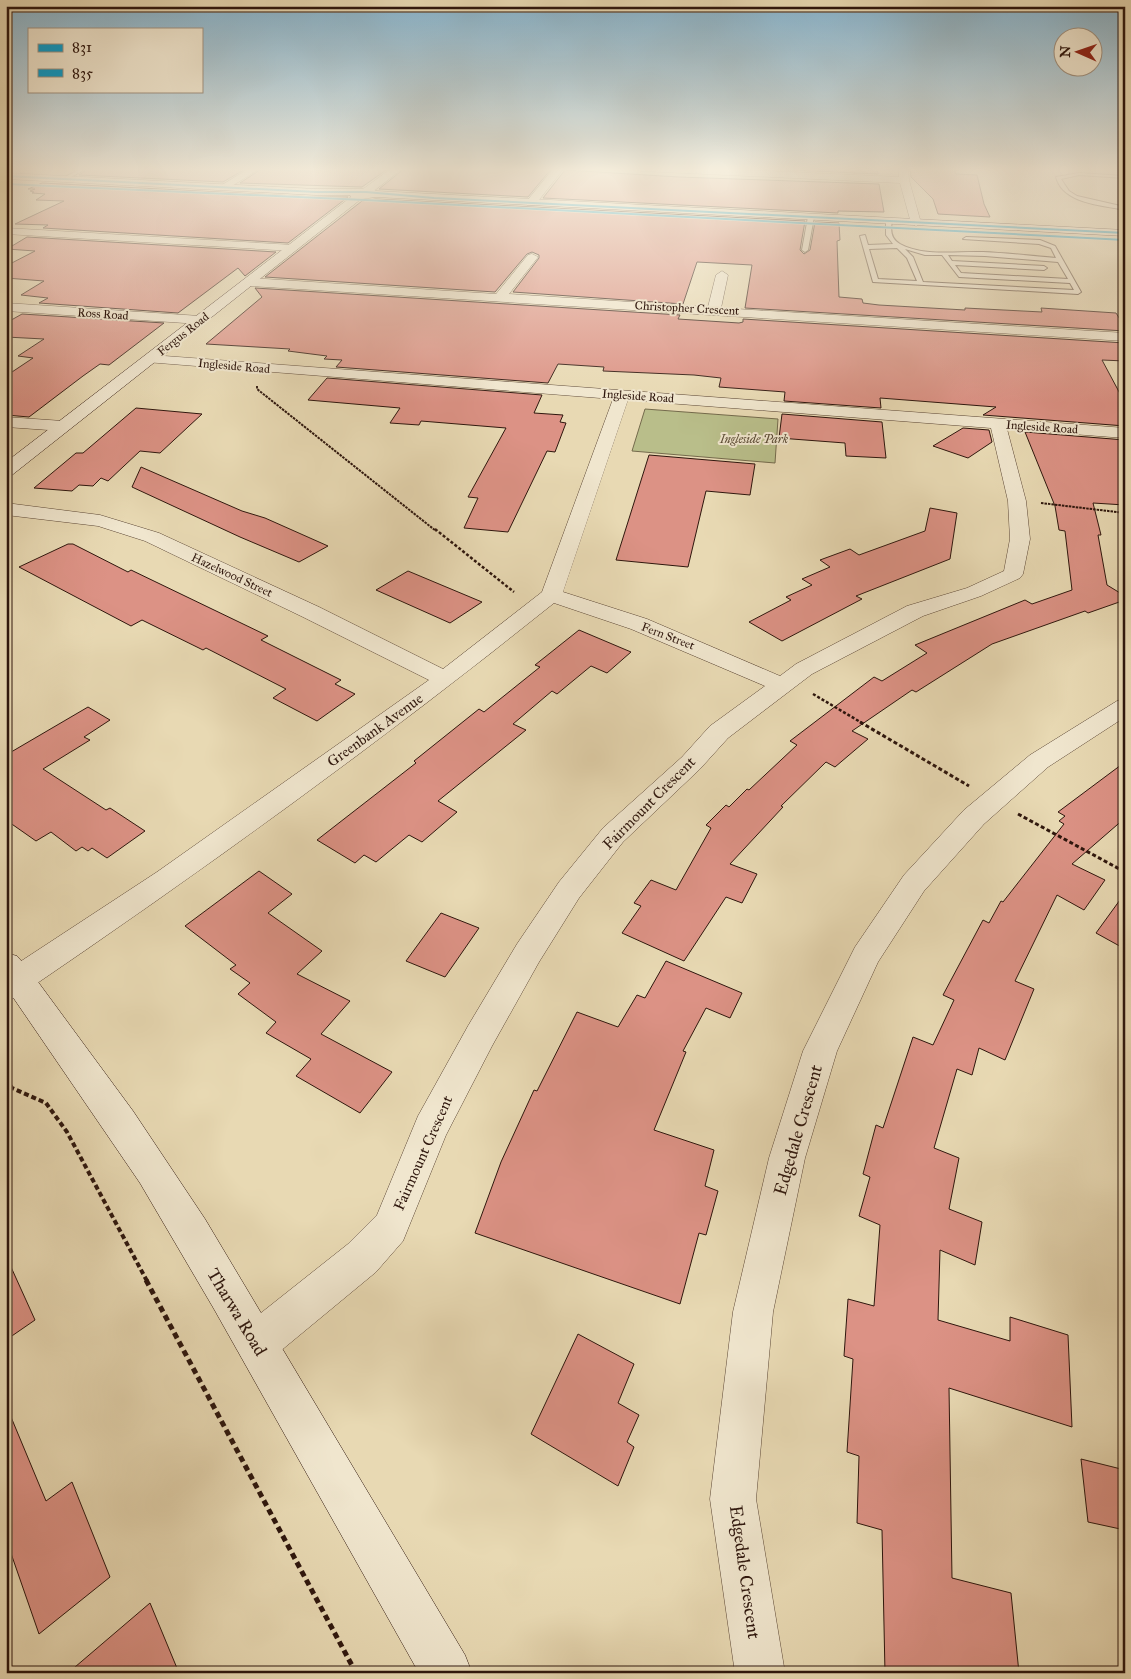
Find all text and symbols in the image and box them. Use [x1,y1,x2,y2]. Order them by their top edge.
legend [28,28,202,92]
north arrow [1054,28,1104,78]
text: 831 [72,38,92,56]
text: N [1057,45,1074,58]
text: 835 [72,64,93,82]
street label: Christopher Crescent [634,298,740,318]
street label: Ross Road [77,305,129,323]
street label: Fergus Road [154,309,212,359]
street label: Ingleside Road [197,356,271,377]
street label: Ingleside Road [601,386,675,407]
street label: Ingleside Road [1005,417,1079,438]
park label: Ingleside Park [719,432,789,446]
street label: Hazelwood Street [189,550,275,600]
street label: Fern Street [639,619,697,653]
street label: Greenbank Avenue [324,689,426,771]
street label: Fairmount Crescent [599,752,700,853]
street label: Edgedale Crescent [769,1062,828,1198]
street label: Fairmount Crescent [390,1092,457,1213]
street label: Tharwa Road [202,1264,272,1360]
street label: Edgedale Crescent [724,1504,765,1641]

